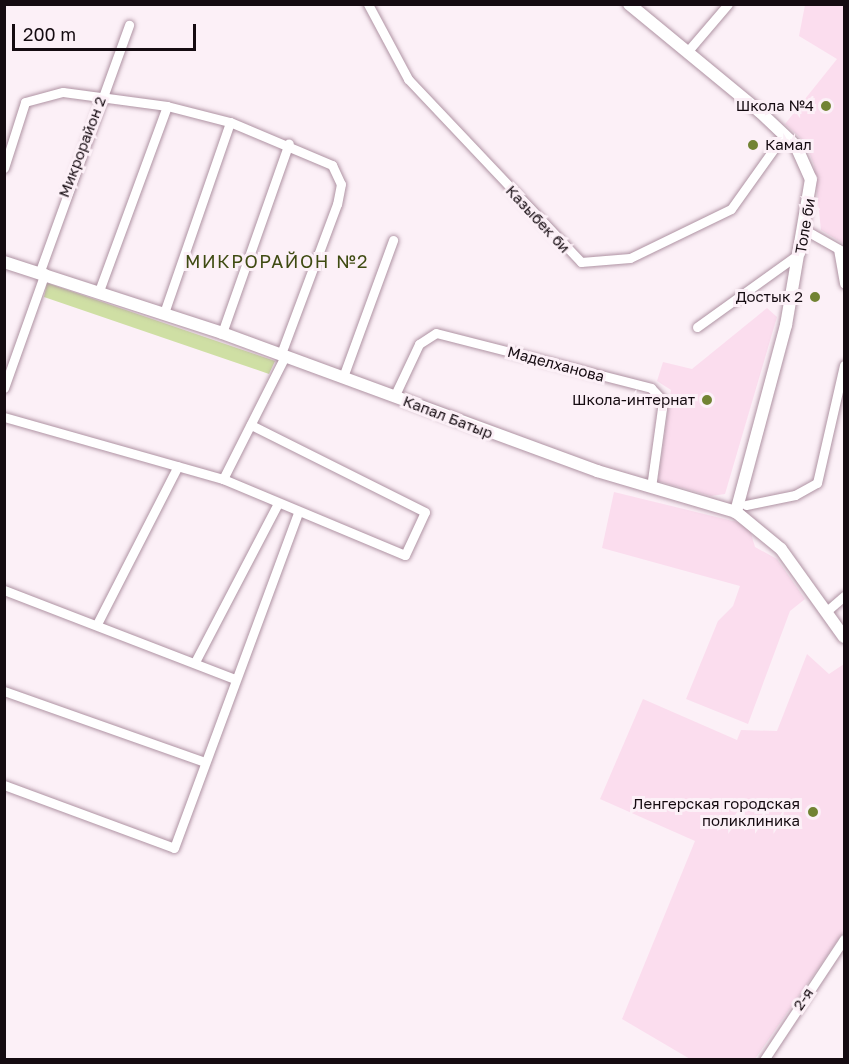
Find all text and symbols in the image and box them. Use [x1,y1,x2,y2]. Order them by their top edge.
scale bar [15,12,200,50]
text: 200 m [23,23,76,45]
street label: Микрорайон 2 [55,94,109,200]
place label: Школа №4 [736,97,814,115]
marker: Школа №4 [819,99,833,113]
place label: Камал [765,136,812,154]
marker: Камал [746,138,760,152]
street label: Казыбек би [502,182,574,256]
street label: Толе би [791,197,819,255]
district label: МИКРОРАЙОН №2 [185,250,369,272]
place label: Достык 2 [736,288,803,306]
marker: Достык 2 [808,290,822,304]
street label: Маделханова [506,342,606,386]
place label: Школа-интернат [572,391,695,409]
street label: Капал Батыр [401,392,495,442]
marker: Школа-интернат [700,393,714,407]
place label: Ленгерская городская поликлиника [633,794,800,829]
marker: Ленгерская городская поликлиника [804,803,822,821]
street label: 2-я [789,984,817,1014]

